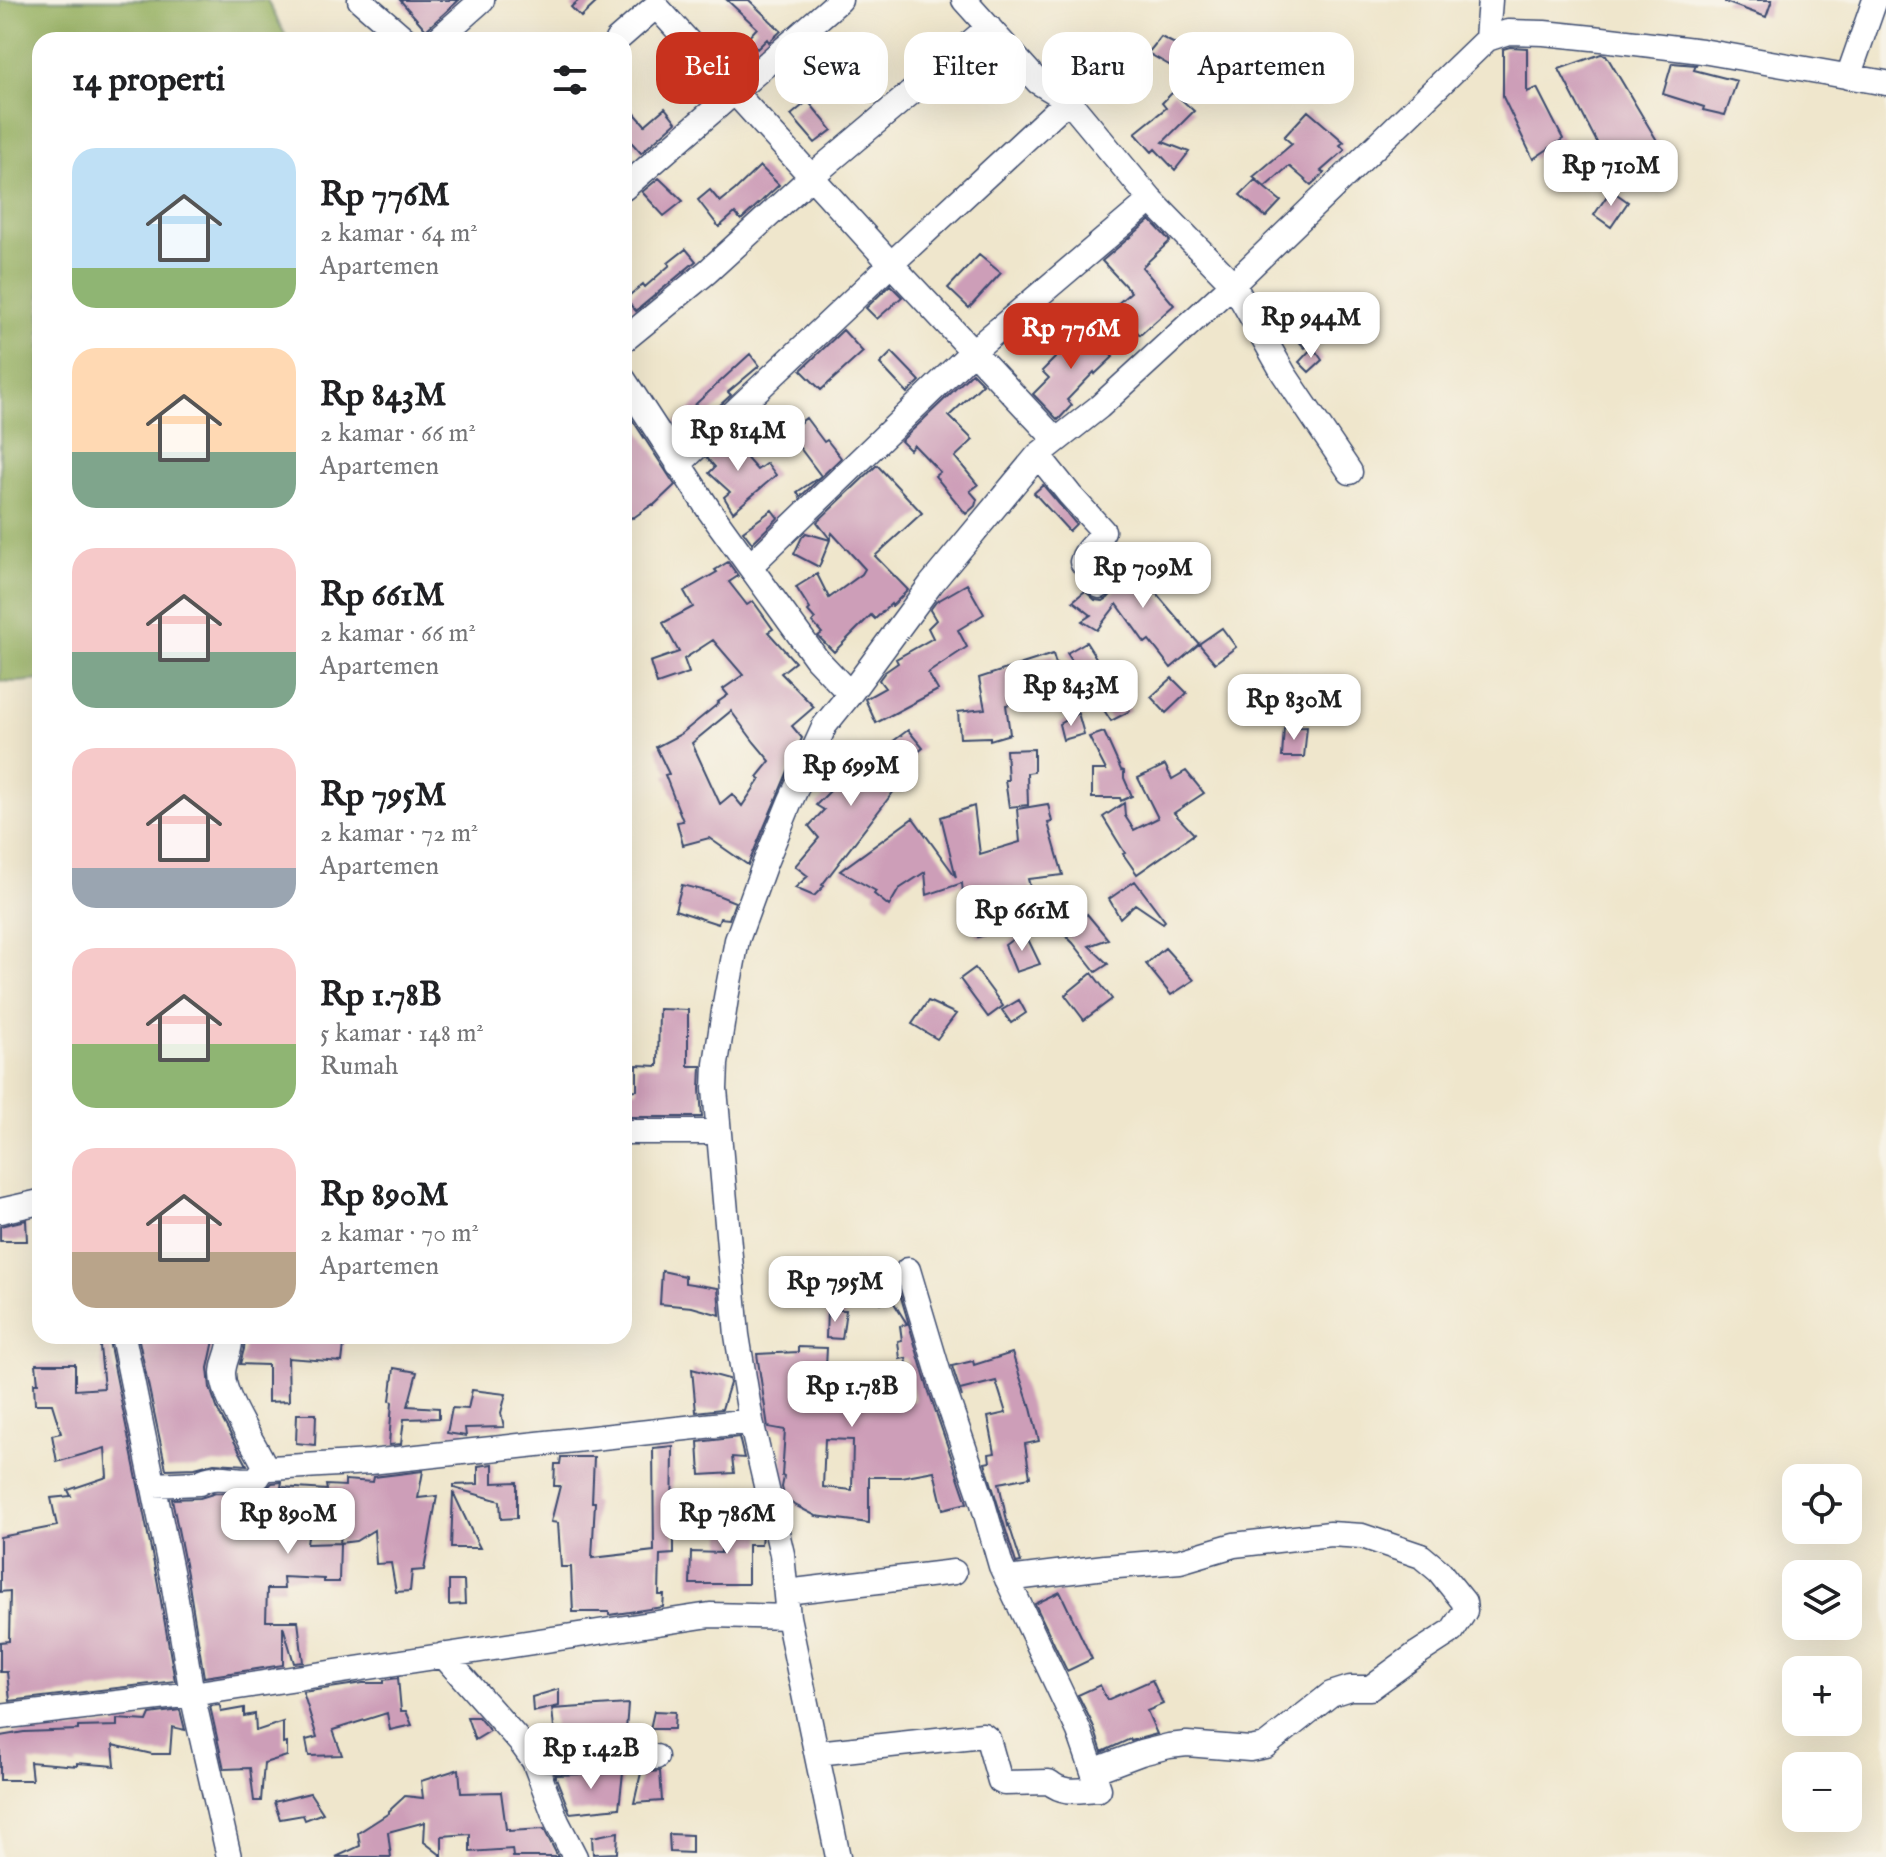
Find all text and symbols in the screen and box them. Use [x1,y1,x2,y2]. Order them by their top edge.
chip: Beli [656,32,759,104]
chip: Sewa [775,32,888,104]
chip: Filter [904,32,1026,104]
chip: Baru [1042,32,1153,104]
chip: Apartemen [1169,32,1354,104]
icon: filters [548,58,592,102]
text: 14 properti [72,59,225,102]
pin: Rp 710M [1537,140,1685,208]
text: Rp 710M [1562,149,1660,182]
text: Rp 776M [320,174,450,217]
icon: home [136,180,232,276]
text: 2 kamar · 64 m² [320,217,478,250]
text: Apartemen [320,250,439,283]
pin: Rp 944M [1237,292,1385,360]
text: Rp 944M [1261,301,1361,334]
pin: Rp 776M [997,303,1145,371]
text: Rp 776M [1021,312,1121,345]
text: Rp 843M [320,374,446,417]
icon: home [136,380,232,476]
pin: Rp 814M [664,405,812,473]
text: Rp 814M [690,414,786,447]
text: 2 kamar · 66 m² [320,417,476,450]
text: Apartemen [320,450,439,483]
pin: Rp 709M [1069,542,1217,610]
text: Rp 709M [1093,551,1193,584]
text: Rp 661M [320,574,445,617]
icon: home [136,580,232,676]
text: 2 kamar · 66 m² [320,617,476,650]
text: Apartemen [320,650,439,683]
pin: Rp 843M [997,660,1145,728]
text: Rp 843M [1023,669,1119,702]
pin: Rp 830M [1220,674,1368,742]
text: Rp 830M [1246,683,1342,716]
pin: Rp 699M [777,740,925,808]
text: Rp 699M [802,749,900,782]
text: Rp 795M [320,774,447,817]
icon: home [136,780,232,876]
text: 2 kamar · 72 m² [320,817,478,850]
text: Apartemen [320,850,439,883]
pin: Rp 661M [948,885,1096,953]
text: Rp 661M [974,894,1070,927]
text: Rp 1.78B [320,974,441,1017]
icon: home [136,980,232,1076]
text: 5 kamar · 148 m² [320,1017,484,1050]
text: Rumah [320,1050,398,1083]
text: Rp 890M [320,1174,448,1217]
icon: home [136,1180,232,1276]
text: 2 kamar · 70 m² [320,1217,479,1250]
text: Apartemen [320,1250,439,1283]
pin: Rp 795M [761,1256,909,1324]
text: Rp 795M [787,1265,883,1298]
pin: Rp 1.78B [769,1361,935,1429]
text: Rp 1.78B [806,1370,898,1403]
map controls [1782,1464,1862,1832]
button: locate [1782,1464,1862,1544]
pin: Rp 890M [214,1488,362,1556]
pin: Rp 786M [653,1488,801,1556]
text: Rp 890M [239,1497,337,1530]
text: Rp 786M [678,1497,776,1530]
button: layers [1782,1560,1862,1640]
button: + [1782,1656,1862,1736]
pin: Rp 1.42B [508,1723,674,1791]
text: Rp 1.42B [542,1732,640,1765]
button: − [1782,1752,1862,1832]

